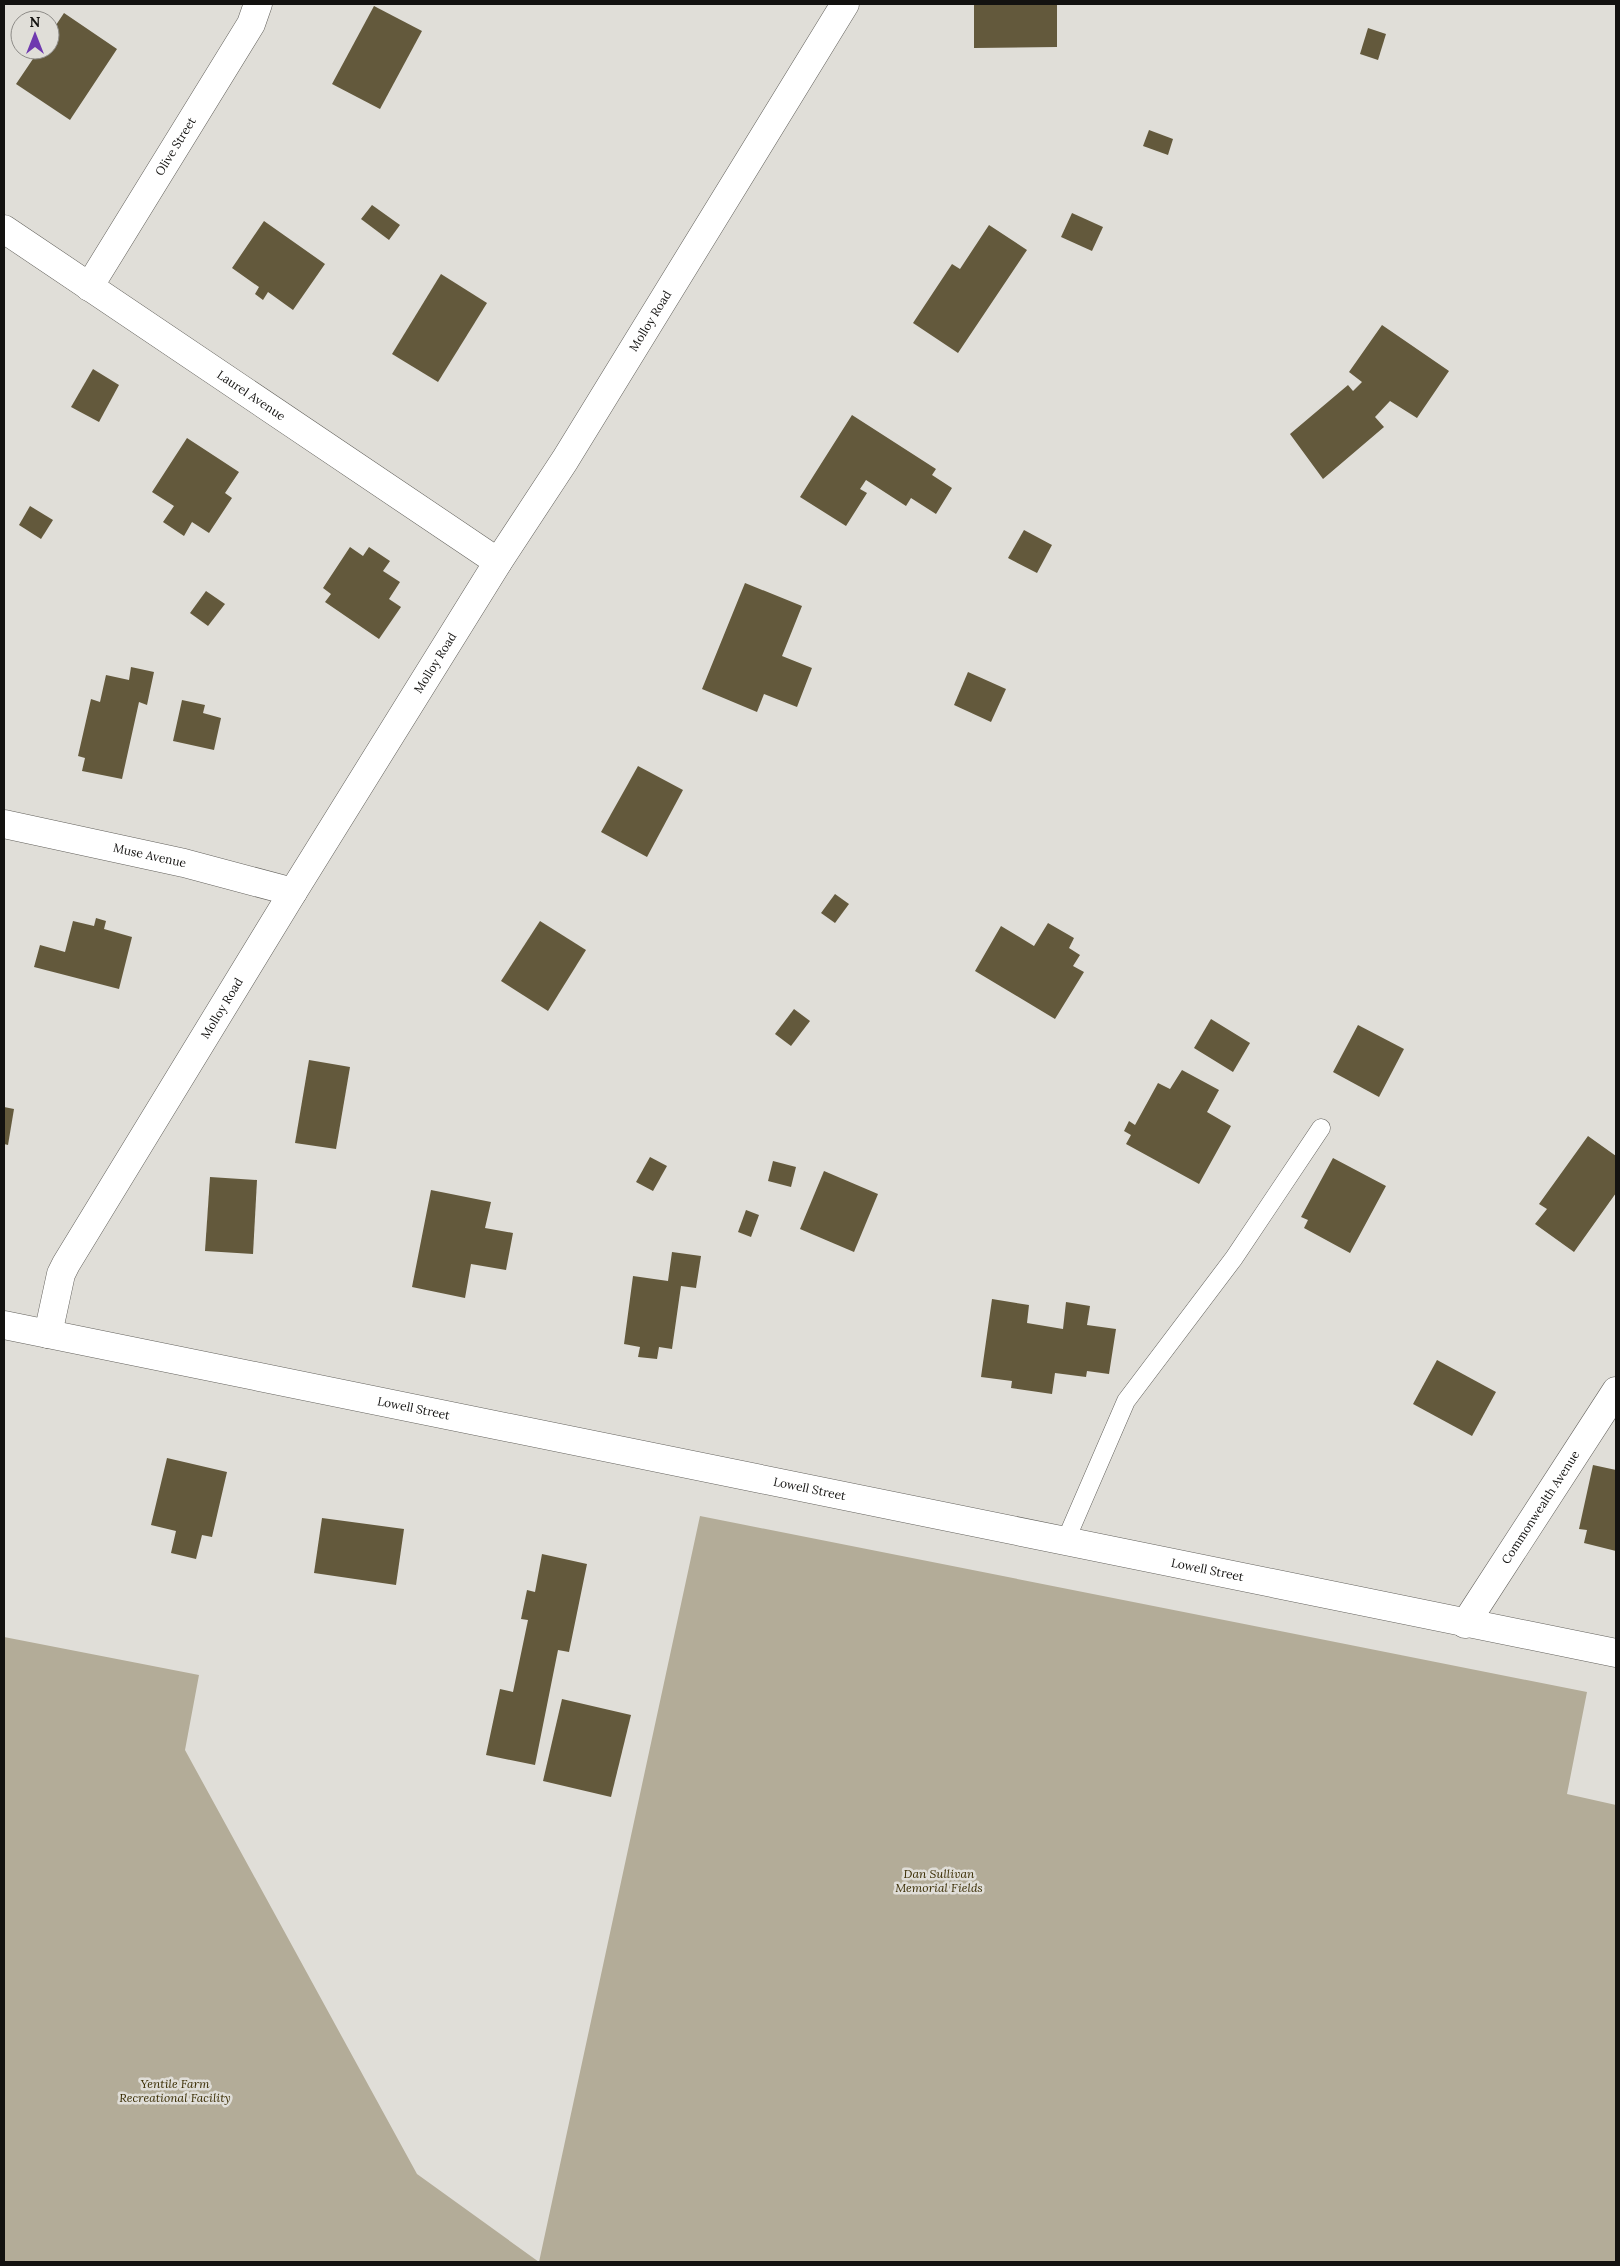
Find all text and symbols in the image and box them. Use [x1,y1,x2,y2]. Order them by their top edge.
north arrow [10,10,60,60]
text: N [30,13,41,31]
street label: Olive Street [151,114,199,178]
street label: Molloy Road [626,287,674,354]
street label: Laurel Avenue [214,367,289,424]
street label: Molloy Road [410,630,459,696]
street label: Muse Avenue [112,840,188,870]
street label: Molloy Road [197,975,246,1041]
street label: Lowell Street [376,1393,452,1423]
street label: Commonwealth Avenue [1498,1447,1583,1567]
street label: Lowell Street [772,1474,847,1503]
street label: Lowell Street [1170,1555,1245,1584]
park label: Dan Sullivan Memorial Fields [895,1866,983,1895]
park label: Yentile Farm Recreational Facility [119,2076,231,2105]

